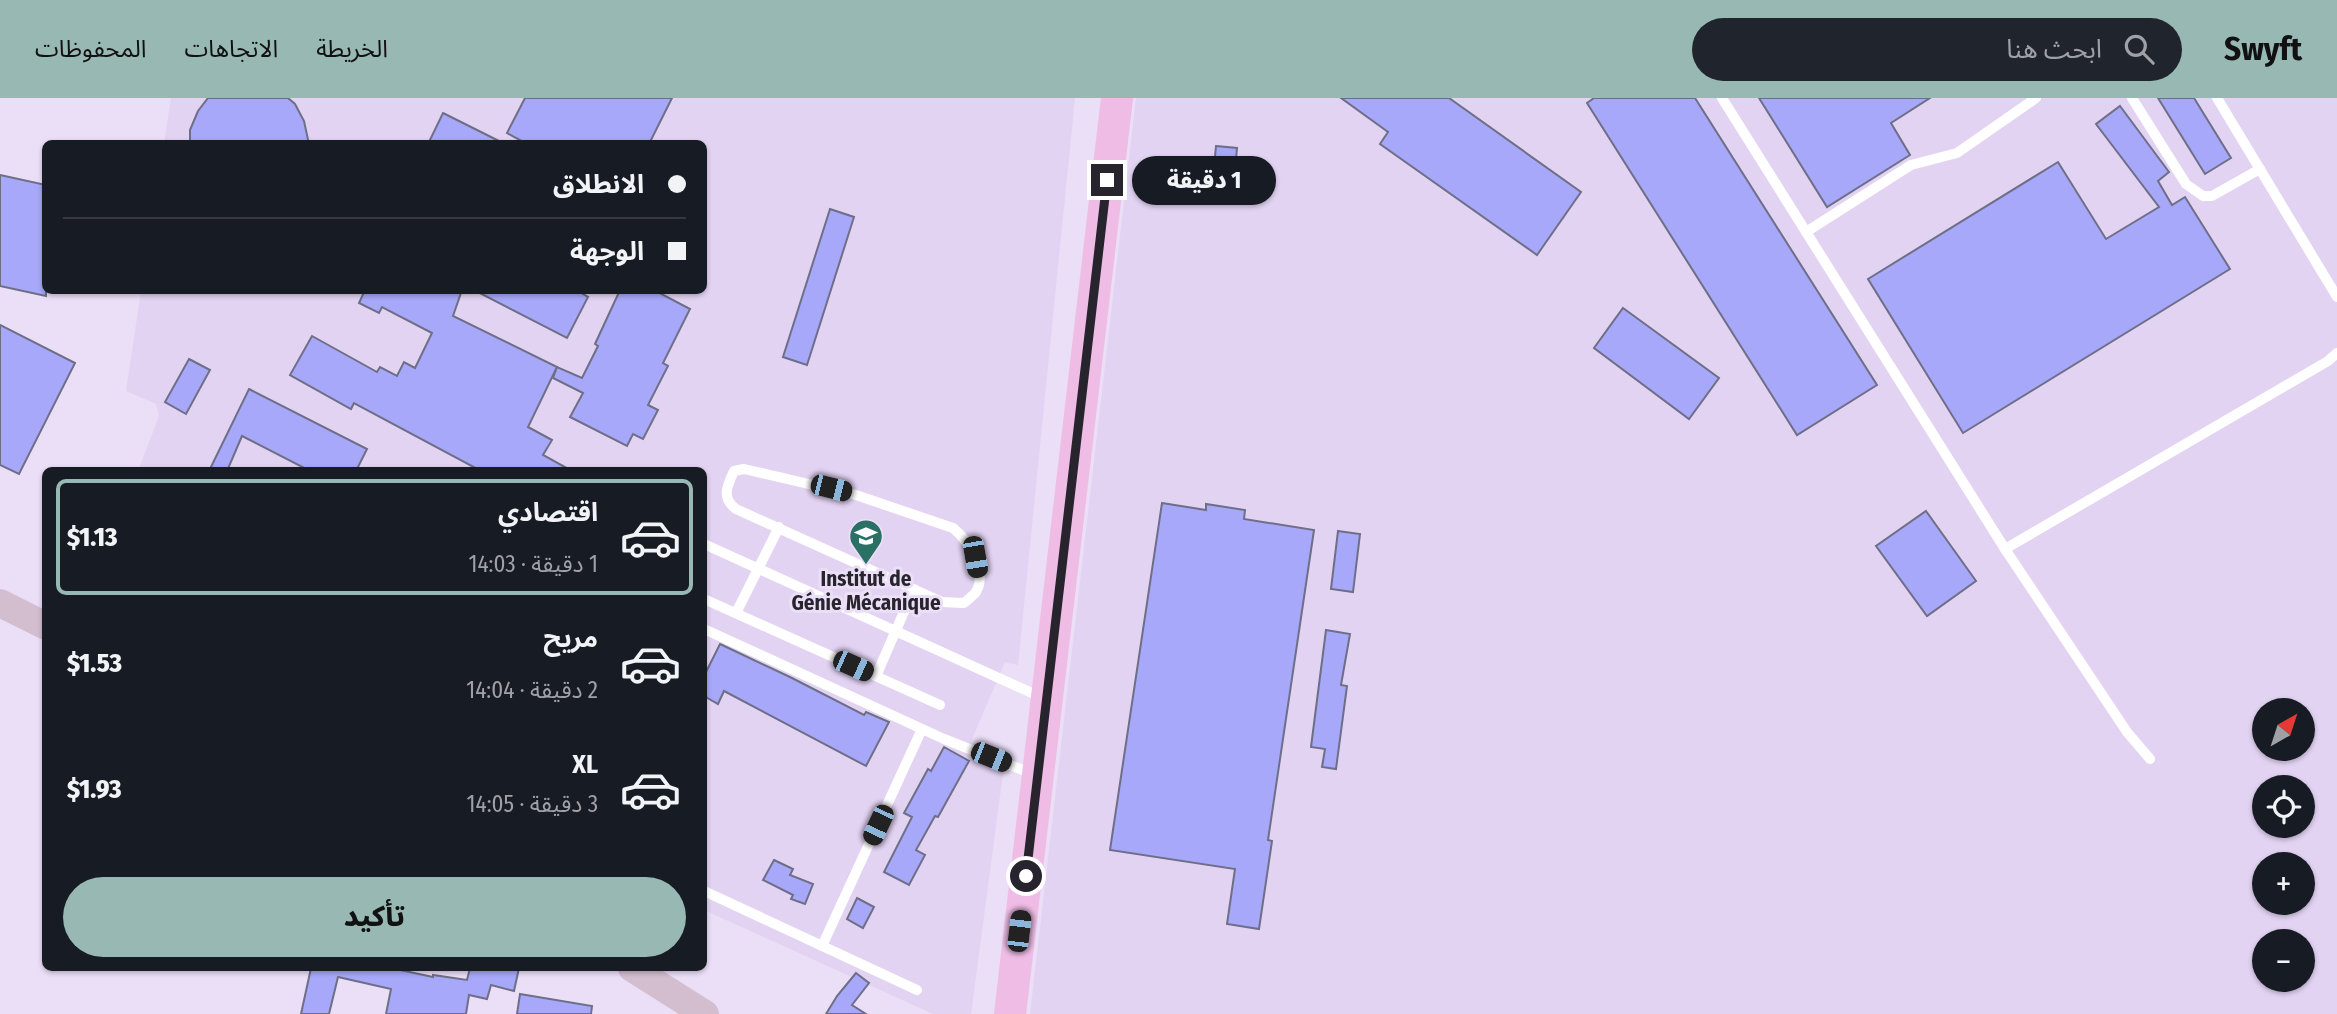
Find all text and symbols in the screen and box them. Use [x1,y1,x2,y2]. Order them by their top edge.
search box [1692,18,2182,81]
text: Swyft [2224,29,2302,69]
icon: search [2120,30,2158,68]
text: ابحث هنا [2006,34,2102,65]
text: المحفوظات [35,35,146,63]
text: الاتجاهات [184,35,278,63]
text: الخريطة [316,35,388,63]
callout: 1 دقيقة [1132,155,1275,204]
route end [1091,164,1123,196]
text: 1 دقيقة [1167,166,1241,194]
text: الانطلاق [553,169,644,200]
text: الوجهة [570,236,644,267]
car [809,473,854,503]
text: اقتصادي [498,497,598,528]
icon: car [619,506,682,569]
school or university icon: Institut de Génie Mécanique [847,517,885,566]
text: $1.13 [67,522,118,553]
car [962,534,989,580]
text: 1 دقيقة · 14:03 [468,550,598,578]
place label: Institut de Génie Mécanique [791,566,941,616]
text: مريح [543,623,598,654]
icon: car [619,632,682,695]
text: $1.53 [67,648,122,679]
car [830,648,877,684]
text: 2 دقيقة · 14:04 [466,676,598,704]
north arrow [2252,698,2315,761]
map controls [2252,698,2315,992]
car [968,739,1015,775]
text: XL [572,749,598,780]
icon: car [619,758,682,821]
text: $1.93 [67,774,122,805]
button: locate [2252,775,2315,838]
text: 3 دقيقة · 14:05 [467,790,598,818]
car [860,802,897,848]
button: + [2252,852,2315,915]
route start [1010,860,1042,892]
button: تأكيد [63,877,686,957]
car [1007,909,1032,953]
button: − [2252,929,2315,992]

